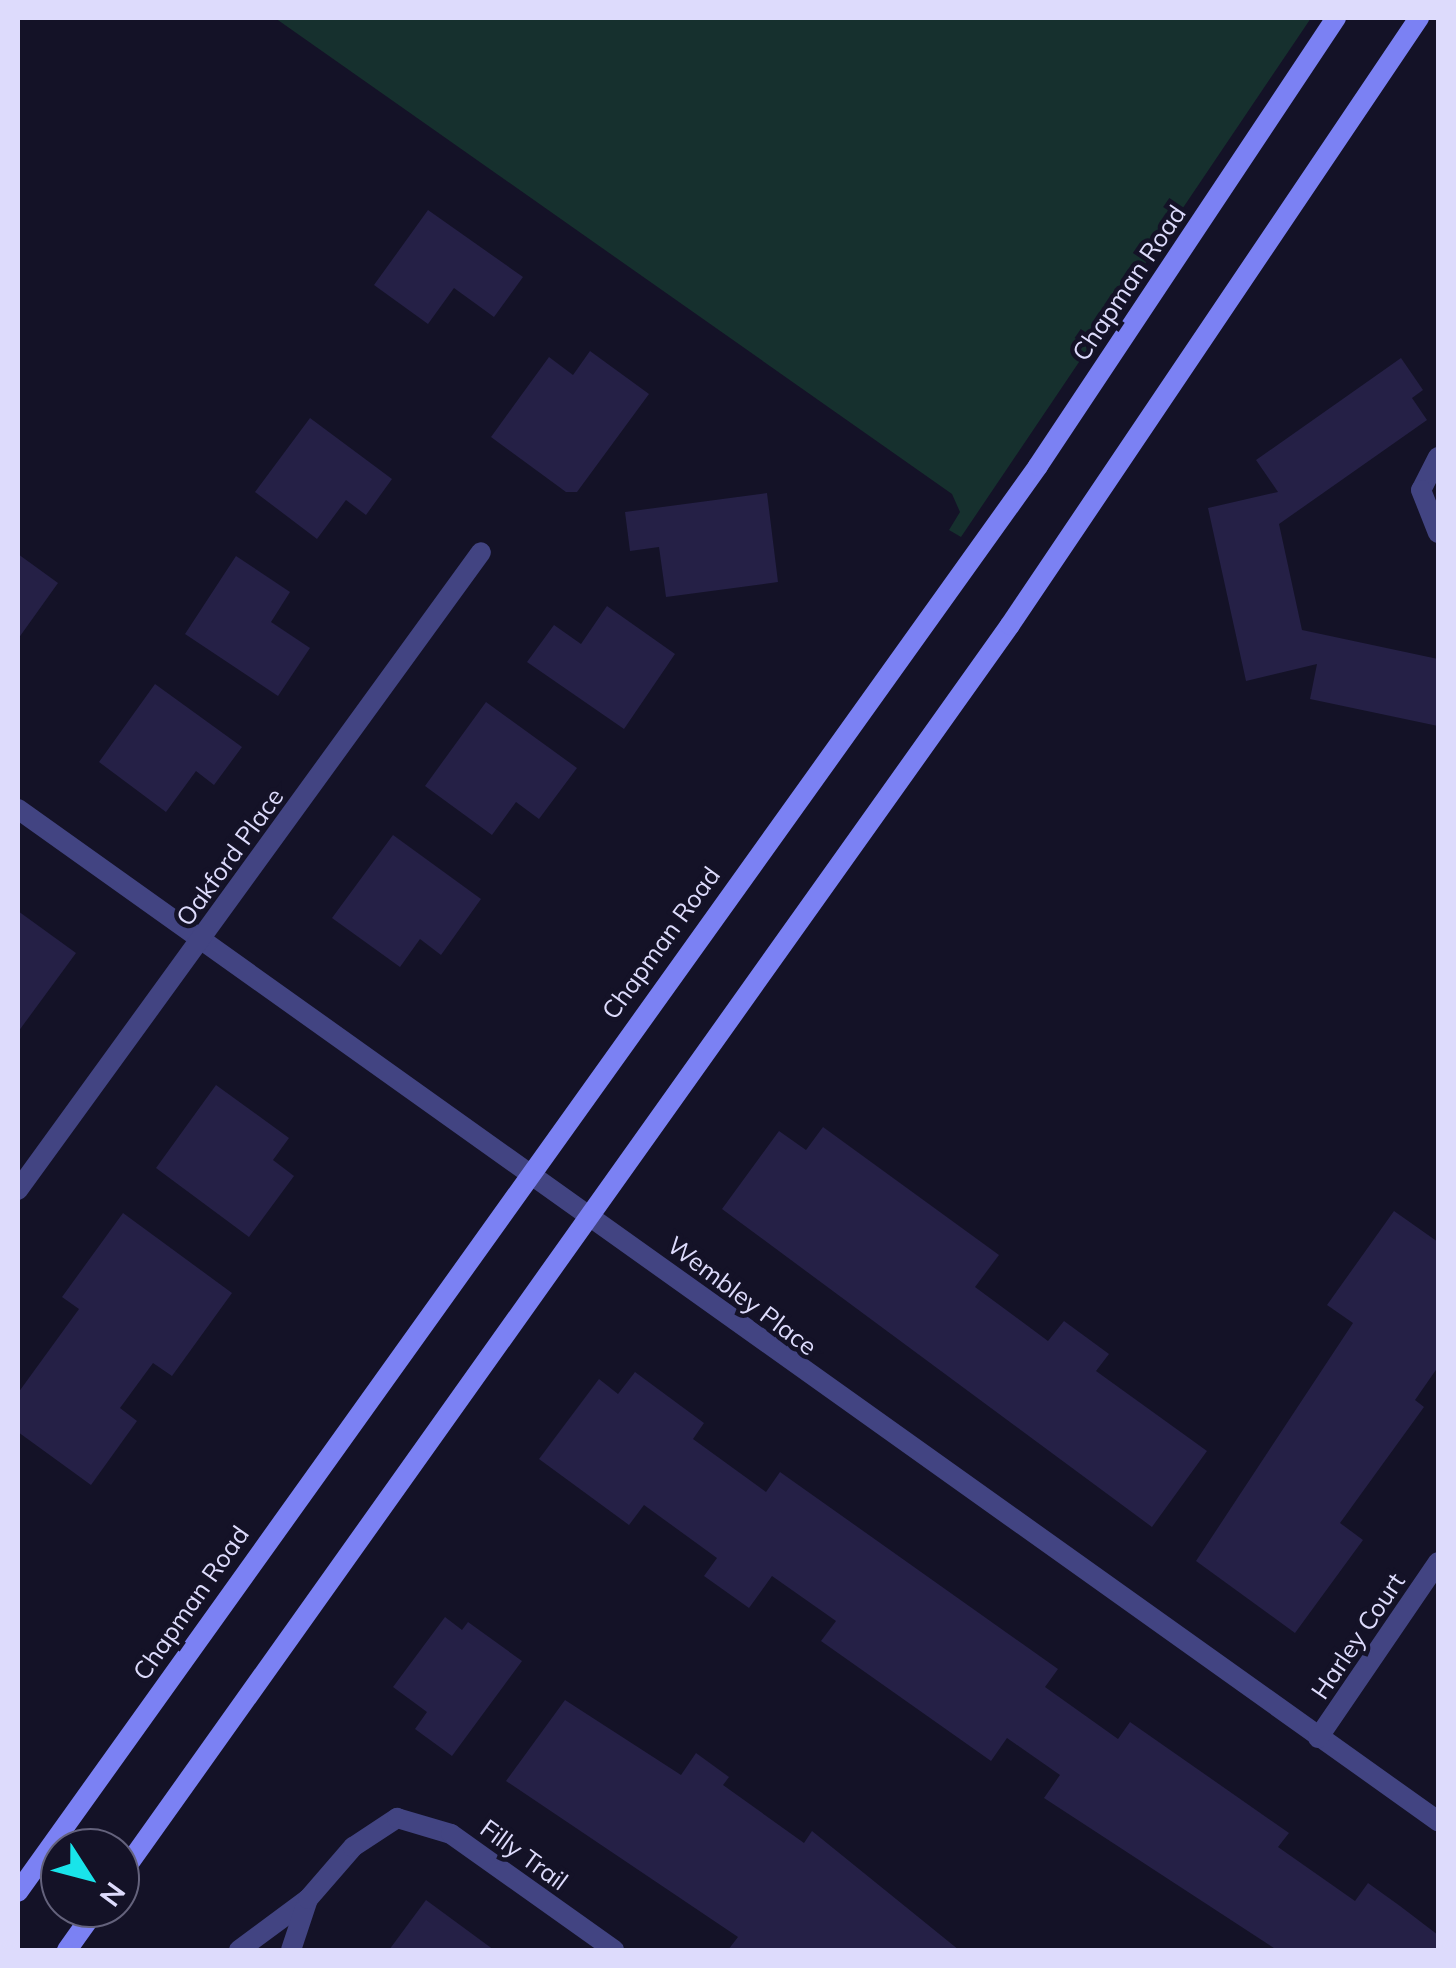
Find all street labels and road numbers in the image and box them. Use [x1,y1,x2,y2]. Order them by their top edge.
street label: Chapman Road [1066,200,1192,366]
street label: Oakford Place [170,782,290,932]
street label: Chapman Road [596,861,726,1025]
street label: Wembley Place [661,1230,823,1362]
street label: Chapman Road [127,1520,255,1686]
street label: Harley Court [1305,1567,1411,1705]
street label: Filly Trail [474,1813,574,1897]

